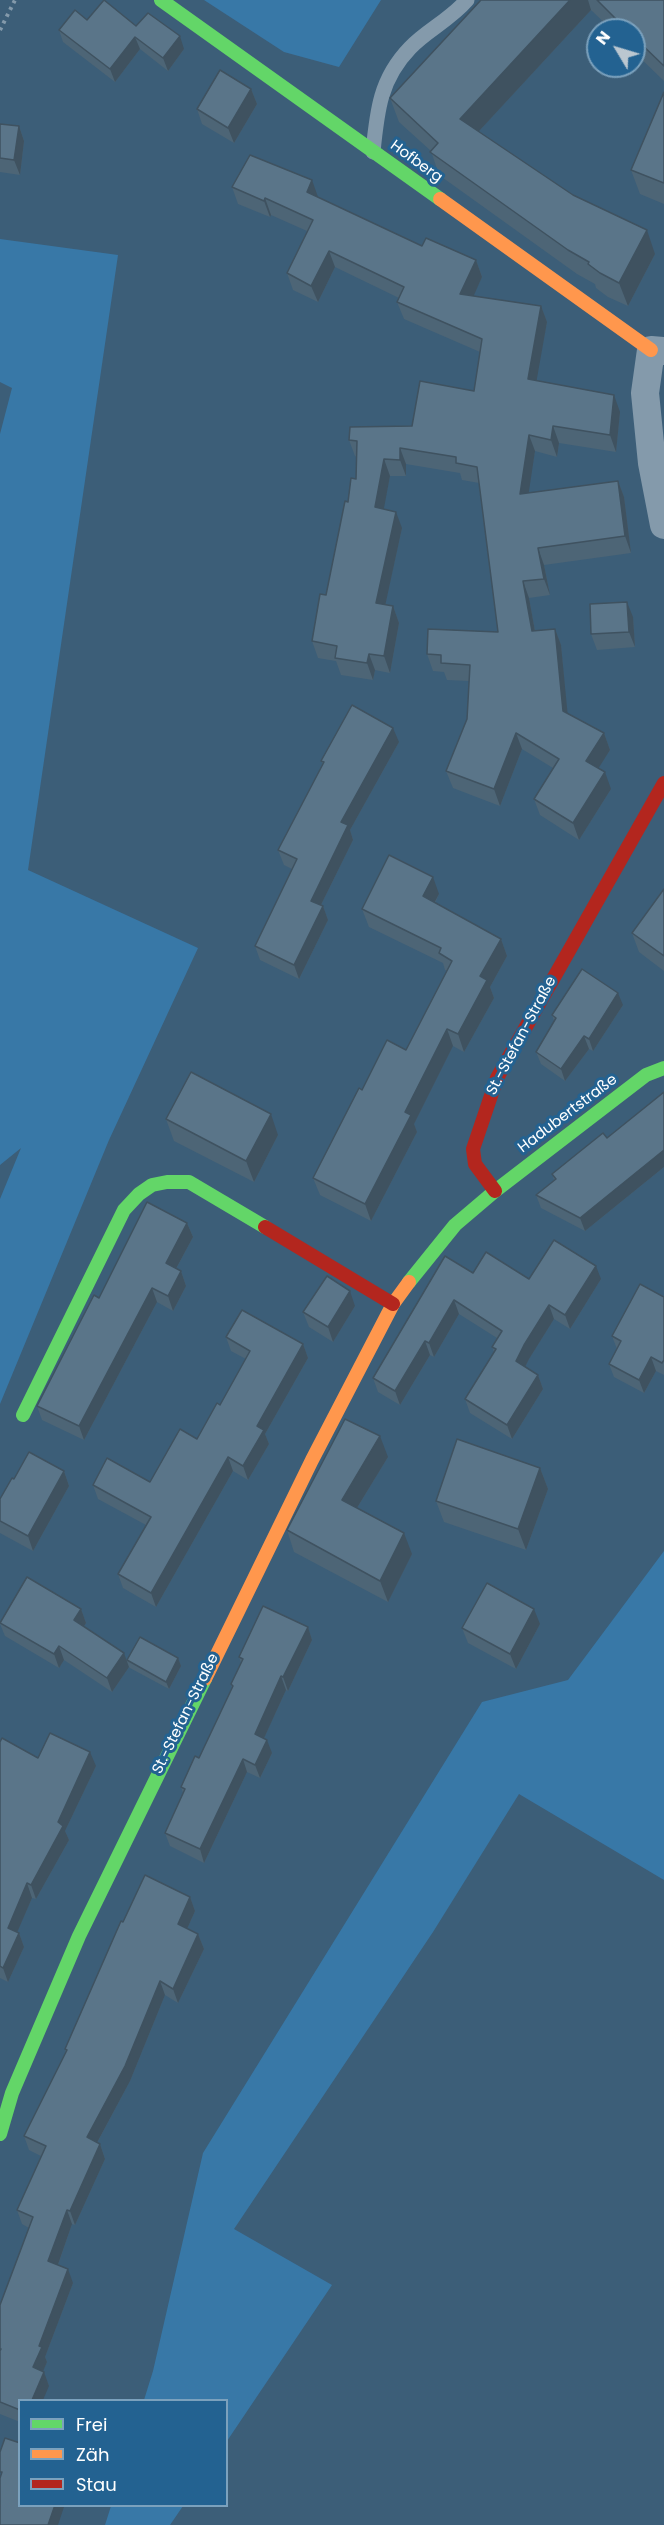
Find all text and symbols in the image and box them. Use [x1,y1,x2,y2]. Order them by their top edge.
north arrow [586,18,646,78]
text: N [590,26,616,50]
street label: Hofberg [386,137,446,187]
street label: St.-Stefan-Straße [483,974,561,1098]
street label: Hadubertstraße [515,1071,621,1157]
street label: St.-Stefan-Straße [149,1651,223,1777]
legend [18,2399,228,2507]
text: Frei [76,2412,107,2437]
text: Zäh [76,2442,109,2467]
text: Stau [76,2472,117,2497]

